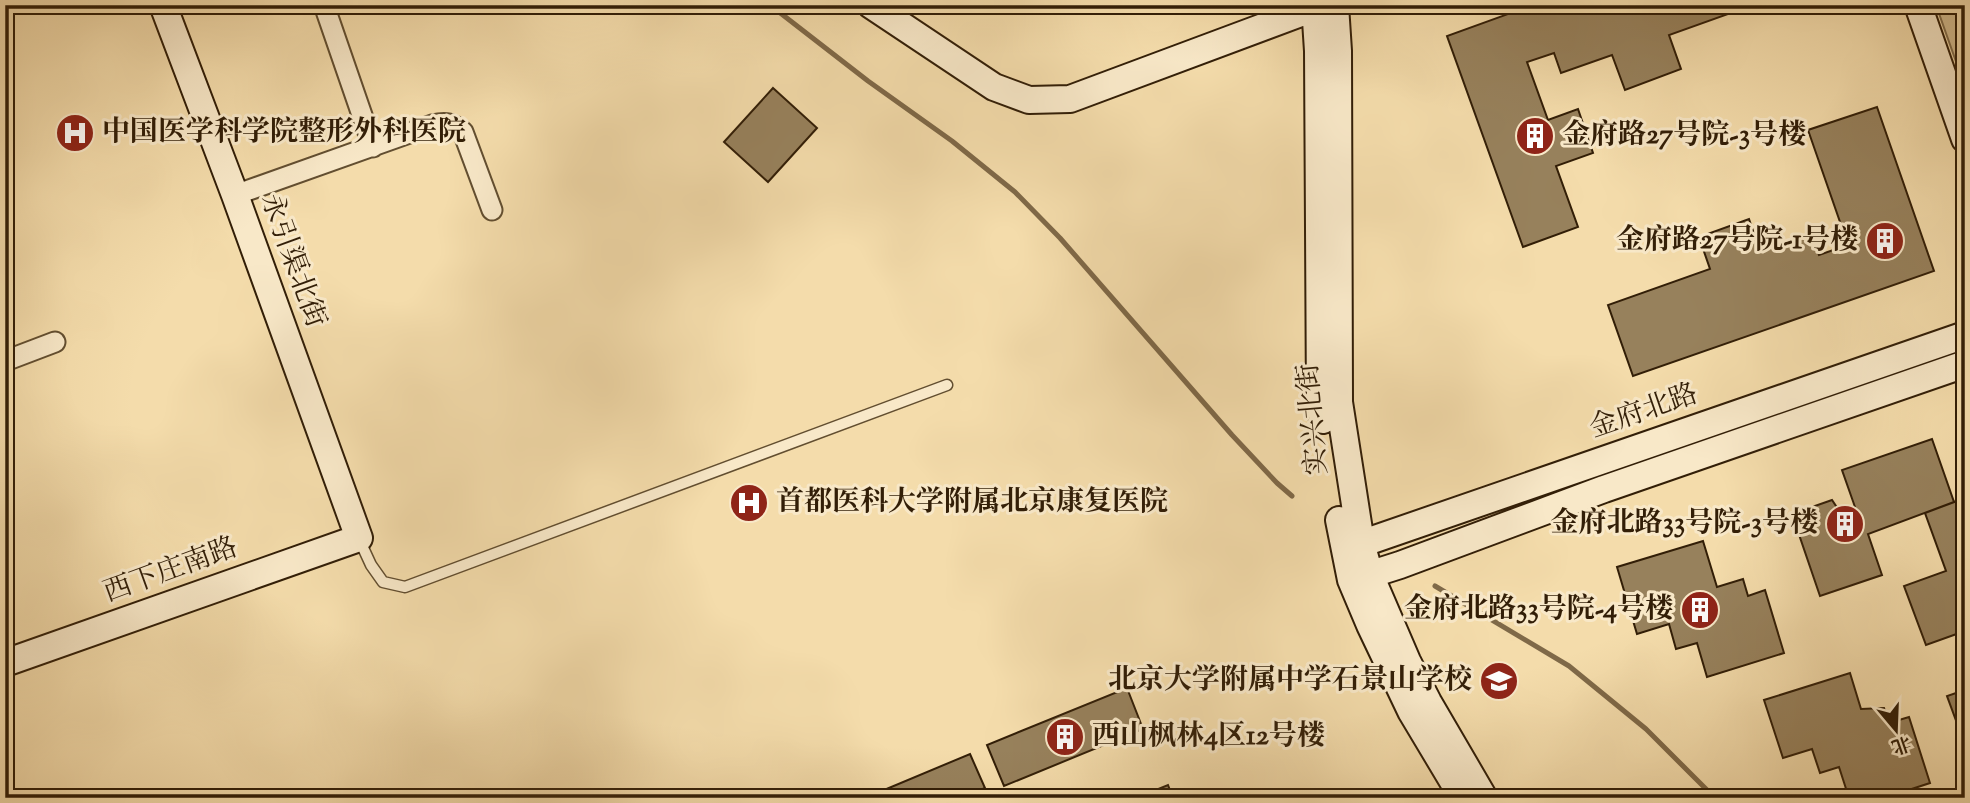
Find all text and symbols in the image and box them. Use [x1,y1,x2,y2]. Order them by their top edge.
hospital icon: 中国医学科学院整形外科医院 [54,112,96,154]
place label: 中国医学科学院整形外科医院 [102,113,466,153]
building icon: 金府路27号院-3号楼 [1514,115,1556,157]
place label: 金府路27号院-3号楼 [1562,116,1806,156]
street label: 永引渠北街 [249,188,335,334]
building icon: 金府路27号院-1号楼 [1864,220,1906,262]
place label: 金府路27号院-1号楼 [1616,221,1858,261]
street label: 实兴北街 [1289,361,1339,477]
street label: 金府北路 [1585,375,1703,449]
hospital icon: 首都医科大学附属北京康复医院 [728,482,770,524]
place label: 首都医科大学附属北京康复医院 [776,483,1168,523]
building icon: 金府北路33号院-3号楼 [1824,503,1866,545]
place label: 金府北路33号院-3号楼 [1551,504,1818,544]
street label: 西下庄南路 [98,528,244,614]
building icon: 金府北路33号院-4号楼 [1679,589,1721,631]
place label: 金府北路33号院-4号楼 [1404,590,1673,630]
school or university icon: 北京大学附属中学石景山学校 [1478,660,1520,702]
place label: 北京大学附属中学石景山学校 [1108,661,1472,701]
north arrow [1862,694,1932,764]
building icon: 西山枫林4区12号楼 [1044,716,1086,758]
place label: 西山枫林4区12号楼 [1092,717,1325,757]
text: 北 [1887,728,1914,760]

